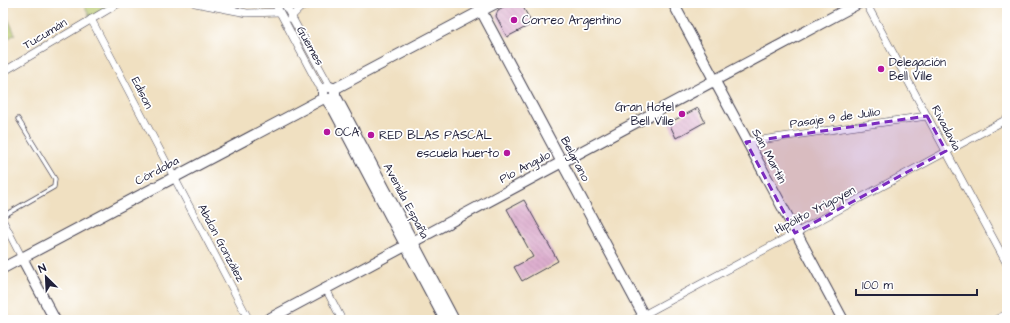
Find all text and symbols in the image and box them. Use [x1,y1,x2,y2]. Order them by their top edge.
place label: Correo Argentino [522,12,621,30]
street label: Tucumán [20,14,70,54]
marker: Correo Argentino [509,15,519,25]
street label: Güemes [292,23,328,69]
place label: Delegación Bell Ville [889,54,946,85]
marker: Delegación Bell Ville [876,64,886,74]
street label: Edison [127,74,157,112]
place label: Gran Hotel Bell Ville [615,99,674,130]
street label: Rivadavia [927,102,965,154]
street label: Pasaje 9 de Julio [789,103,882,133]
marker: Gran Hotel Bell Ville [677,109,687,119]
place label: OCA [335,124,360,141]
street label: San Martín [747,126,791,186]
marker: OCA [322,127,332,137]
place label: RED BLAS PASCAL [379,127,493,144]
marker: RED BLAS PASCAL [366,130,376,140]
street label: Belgrano [555,134,594,185]
place label: escuela huerto [417,145,499,162]
street label: Pío Angulo [496,146,554,188]
marker: escuela huerto [502,148,512,158]
street label: Córdoba [132,152,182,190]
street label: Avenida España [379,160,433,242]
street label: Hipólito Yrigoyen [772,181,859,239]
street label: Abdon González [193,201,249,285]
north arrow [26,257,66,297]
text: N [36,260,48,277]
scale bar [856,271,977,297]
text: 100 m [862,277,893,294]

